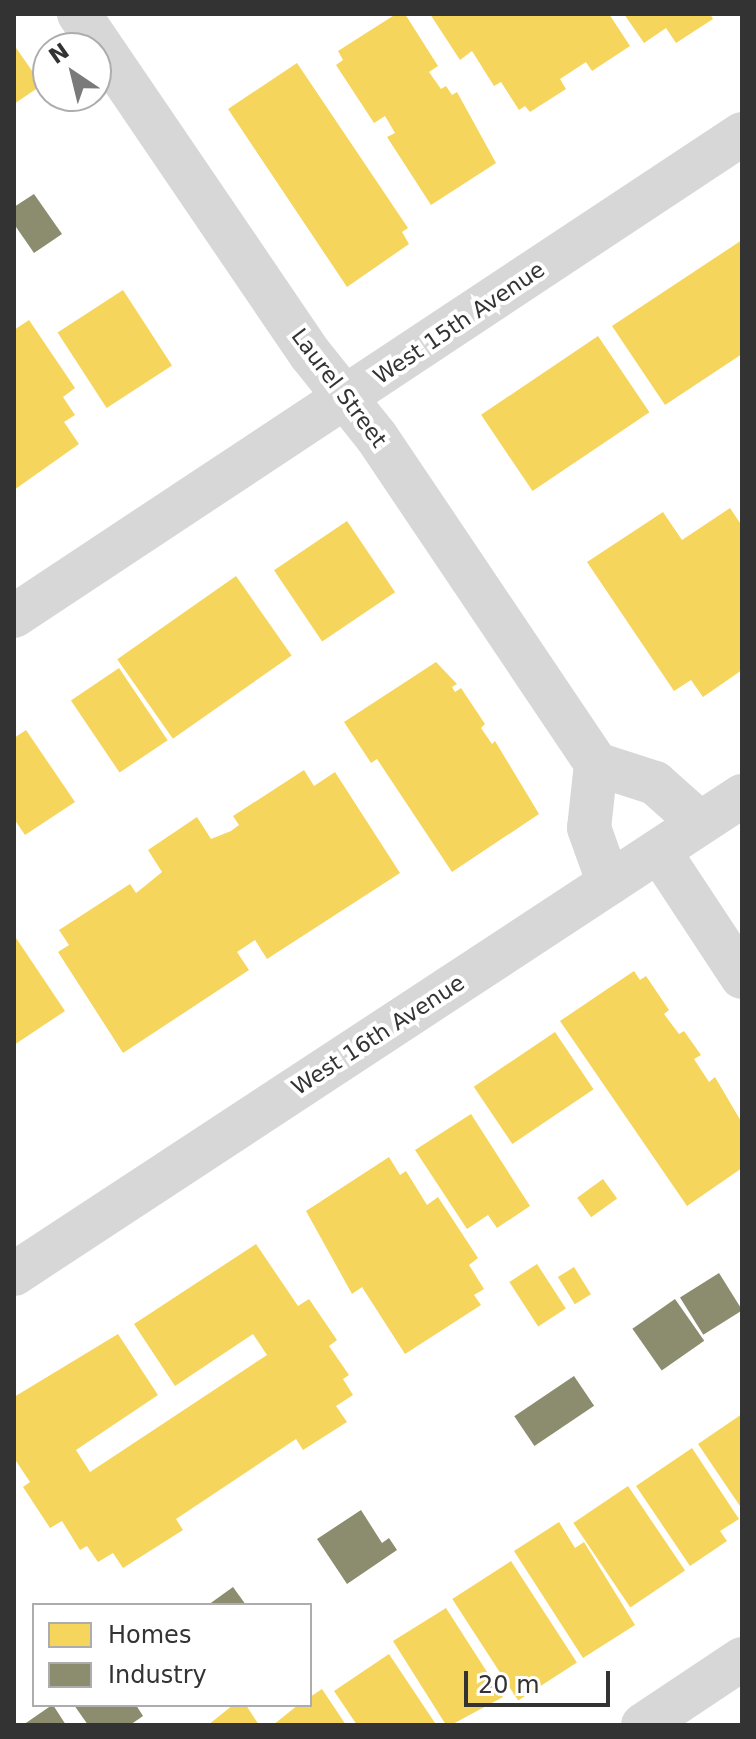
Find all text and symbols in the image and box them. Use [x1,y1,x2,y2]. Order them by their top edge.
north arrow [32,32,112,112]
text: N [44,38,74,69]
street label: West 15th Avenue [369,256,549,390]
street label: Laurel Street [286,323,392,453]
street label: West 16th Avenue [287,969,469,1101]
legend [32,1603,312,1707]
text: Homes [108,1621,191,1649]
scale bar [468,1655,614,1705]
text: Industry [108,1661,207,1689]
text: 20 m [478,1671,540,1699]

